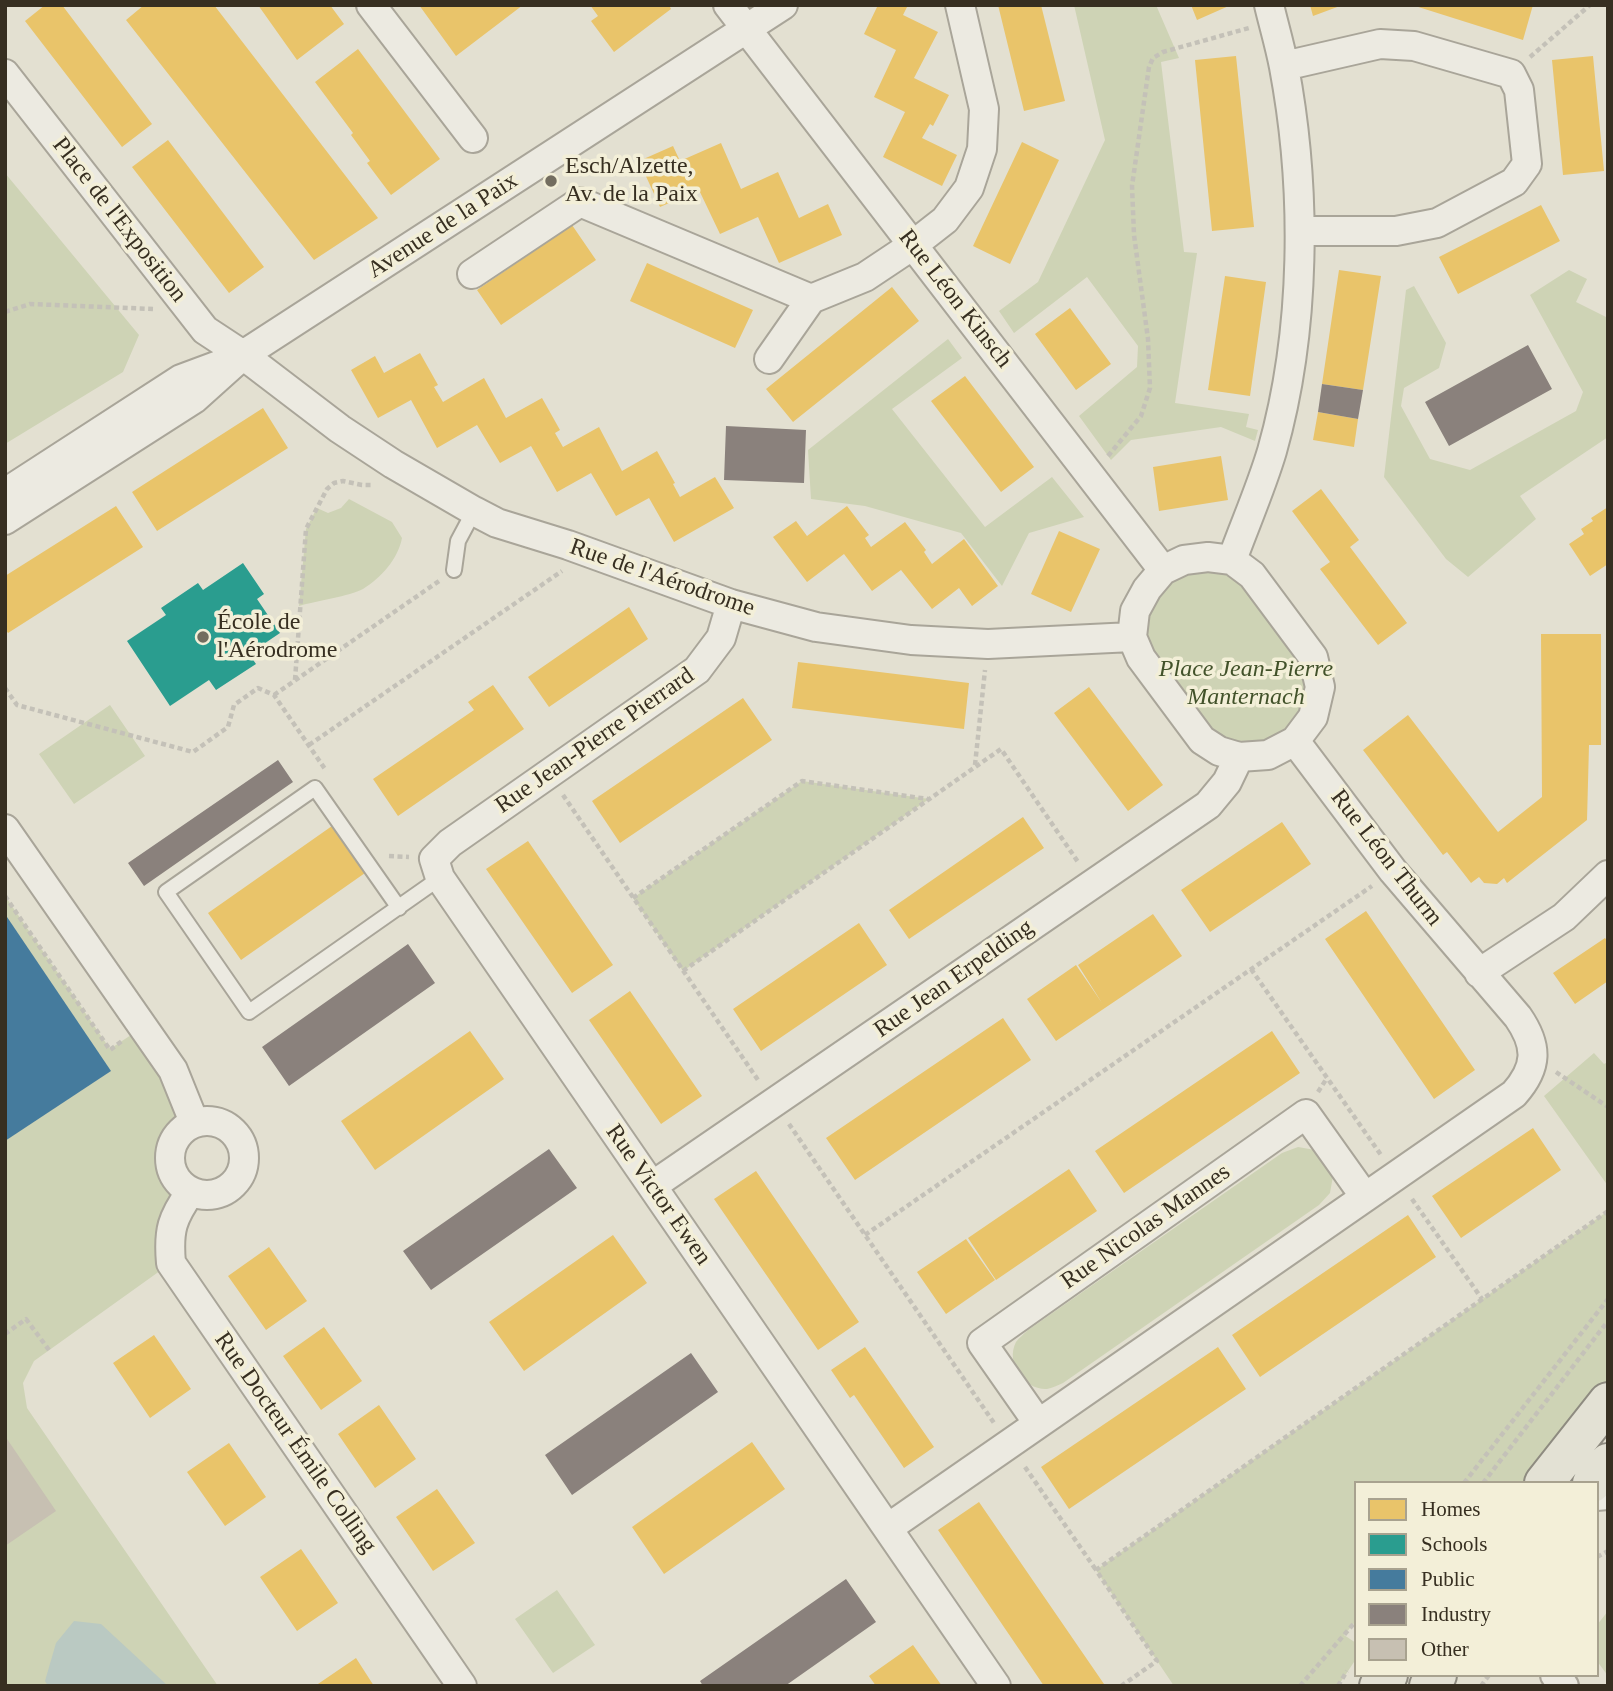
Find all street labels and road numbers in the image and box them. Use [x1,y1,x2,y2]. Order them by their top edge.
street label: Place de l'Exposition [46,132,192,308]
street label: Avenue de la Paix [362,167,524,285]
street label: Rue Léon Kinsch [892,224,1018,374]
street label: Rue de l'Aérodrome [566,533,758,623]
street label: Rue Jean-Pierre Pierrard [490,662,700,820]
street label: Rue Léon Thurm [1324,784,1448,932]
street label: Rue Jean Erpelding [869,913,1039,1045]
street label: Rue Victor Ewen [599,1119,717,1271]
street label: Rue Nicolas Mannes [1056,1158,1236,1296]
street label: Rue Docteur Émile Colling [208,1327,382,1559]

